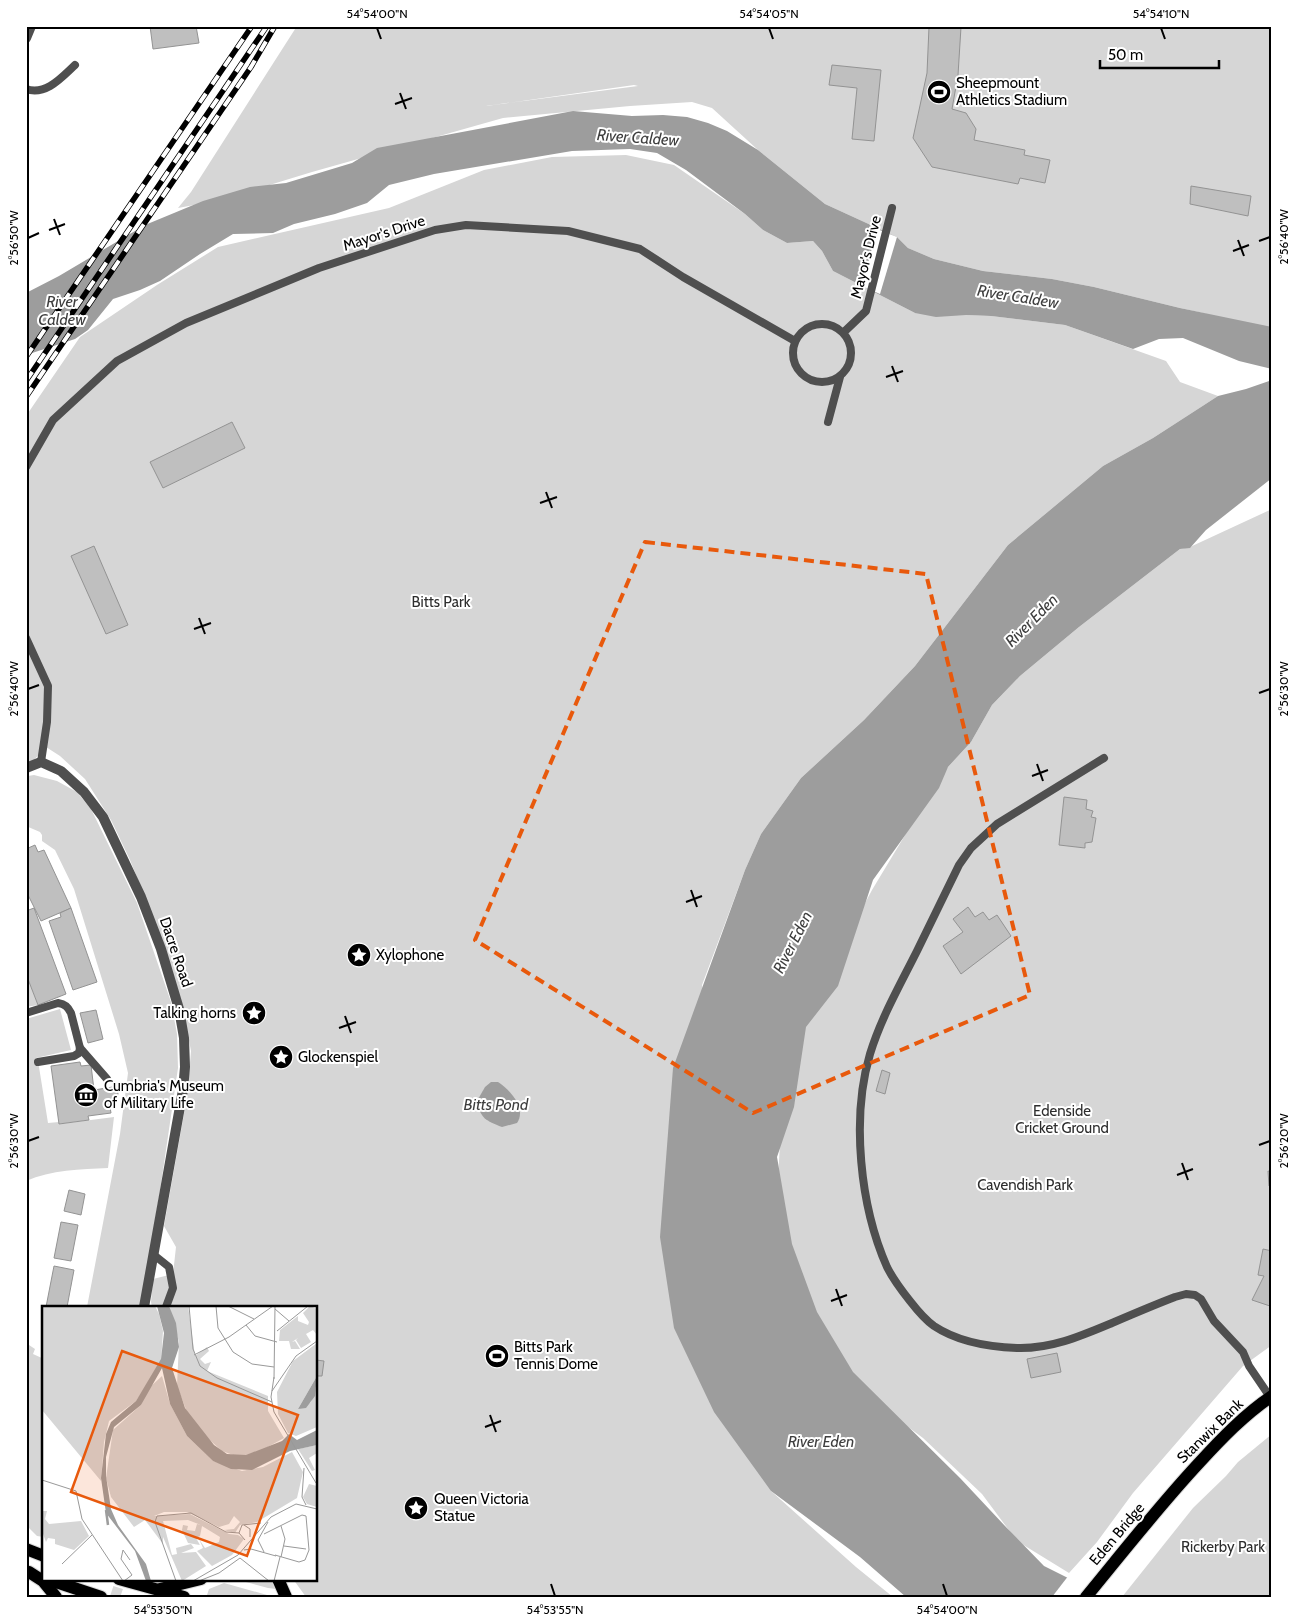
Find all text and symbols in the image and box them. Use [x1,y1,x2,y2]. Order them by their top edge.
text: 54°54'00"N [346,6,408,21]
text: 54°54'05"N [739,6,799,21]
text: 54°54'10"N [1133,6,1189,21]
scale bar [1100,38,1219,70]
text: 50 m [1108,46,1143,64]
place label: Sheepmount Athletics Stadium [956,74,1067,109]
sports icon: Sheepmount Athletics Stadium [926,79,952,105]
water label: River Caldew [596,125,680,150]
text: 2°56'40"W [1276,209,1291,265]
text: 2°56'50"W [6,210,21,266]
street label: Mayor's Drive [341,211,428,255]
street label: Mayor's Drive [847,213,885,300]
water label: River Caldew [976,281,1060,312]
water label: River Caldew [38,292,86,329]
water label: River Eden [1001,590,1062,651]
park label: Bitts Park [412,593,471,611]
text: 2°56'40"W [6,661,21,717]
text: 2°56'30"W [1276,661,1291,717]
water label: River Eden [769,908,816,976]
street label: Dacre Road [156,915,196,989]
place icon: Xylophone [346,942,372,968]
place label: Xylophone [376,946,445,964]
place icon: Talking horns [241,1000,267,1026]
place label: Talking horns [153,1004,236,1022]
place icon: Glockenspiel [268,1044,294,1070]
place label: Glockenspiel [298,1048,378,1066]
place label: Cumbria's Museum of Military Life [104,1077,224,1112]
museum icon: Cumbria's Museum of Military Life [73,1082,99,1108]
water label: Bitts Pond [464,1095,529,1114]
park label: Edenside Cricket Ground [1015,1102,1109,1137]
text: 2°56'30"W [6,1113,21,1169]
text: 2°56'20"W [1276,1113,1291,1169]
park label: Cavendish Park [977,1176,1073,1194]
inset map [42,1306,318,1580]
place label: Bitts Park Tennis Dome [514,1338,598,1373]
sports icon: Bitts Park Tennis Dome [484,1343,510,1369]
street label: Stanwix Bank [1173,1395,1247,1467]
water label: River Eden [788,1432,854,1451]
place label: Queen Victoria Statue [434,1490,529,1525]
place icon: Queen Victoria Statue [403,1495,429,1521]
street label: Eden Bridge [1086,1499,1149,1569]
park label: Rickerby Park [1181,1538,1265,1556]
text: 54°53'50"N [133,1602,193,1617]
text: 54°53'55"N [526,1602,584,1617]
text: 54°54'00"N [916,1602,978,1617]

